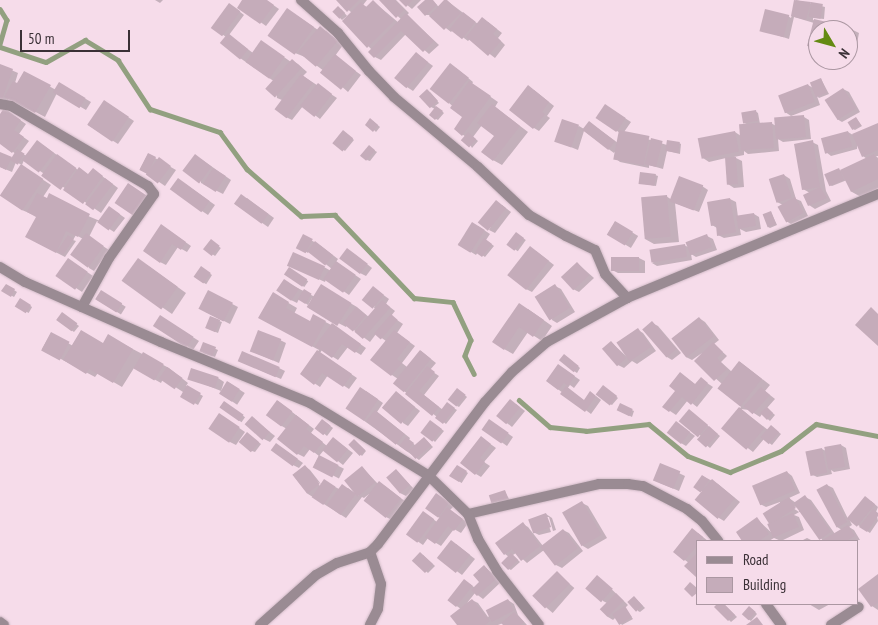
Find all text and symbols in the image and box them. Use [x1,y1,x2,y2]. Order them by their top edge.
scale bar [22,20,132,52]
north arrow [808,20,858,70]
text: 50 m [28,29,54,48]
text: N [835,45,854,62]
legend [696,540,858,605]
text: Road [743,550,769,569]
text: Building [743,575,786,594]

